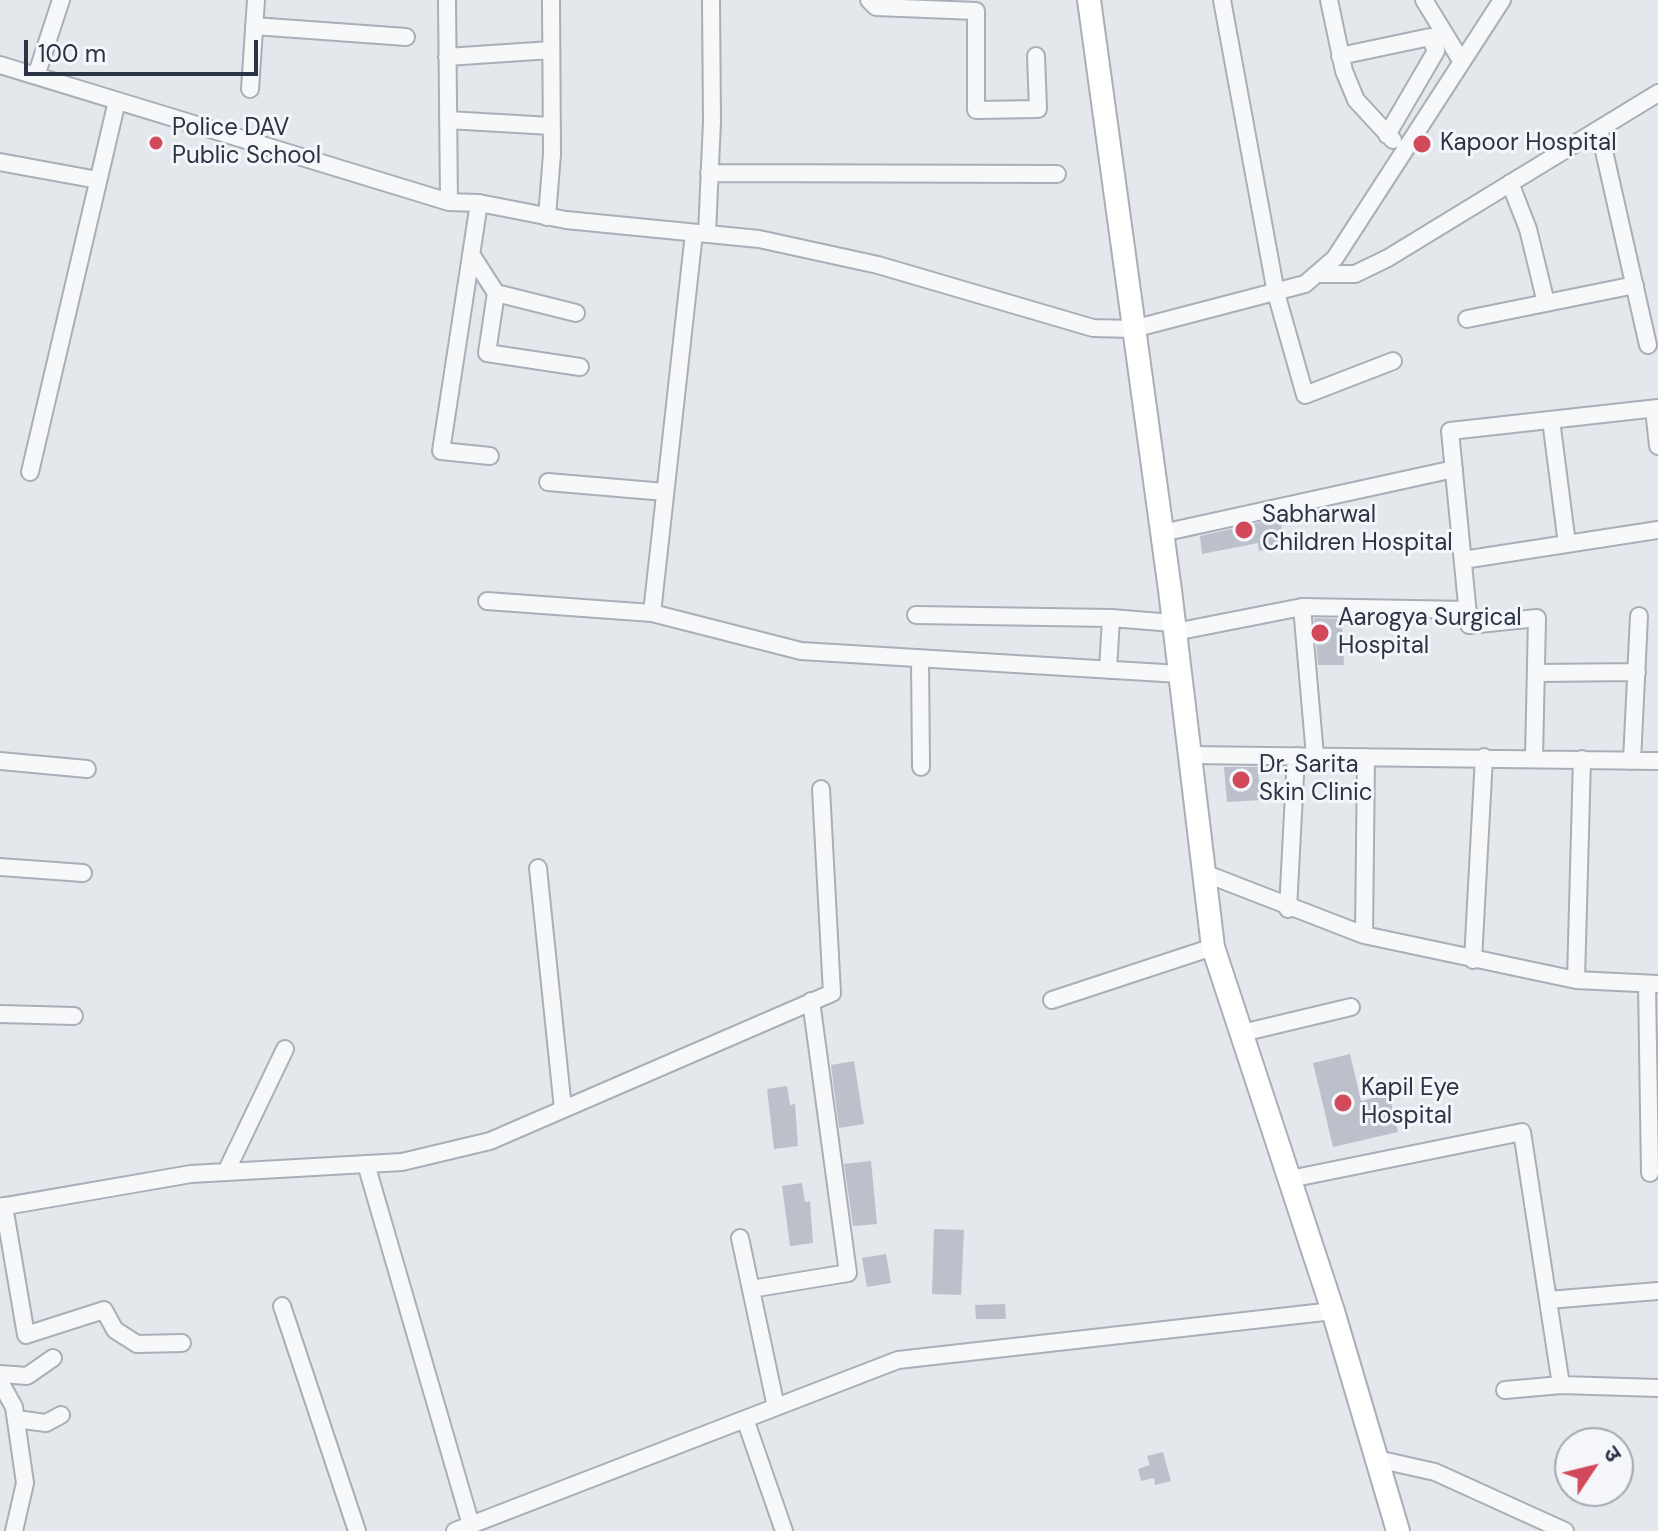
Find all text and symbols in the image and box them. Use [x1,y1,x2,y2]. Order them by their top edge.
scale bar [28,24,262,74]
text: 100 m [38,38,106,69]
place label: Police DAV Public School [172,115,321,171]
place label: Kapoor Hospital [1440,130,1617,158]
marker: Kapoor Hospital [1411,133,1433,155]
marker: Police DAV Public School [147,134,165,152]
place label: Sabharwal Children Hospital [1262,502,1453,558]
marker: Sabharwal Children Hospital [1233,519,1255,541]
place label: Aarogya Surgical Hospital [1338,605,1522,661]
marker: Aarogya Surgical Hospital [1309,622,1331,644]
place label: Dr. Sarita Skin Clinic [1259,752,1373,808]
marker: Dr. Sarita Skin Clinic [1230,769,1252,791]
place label: Kapil Eye Hospital [1361,1075,1459,1131]
marker: Kapil Eye Hospital [1332,1092,1354,1114]
north arrow [1554,1427,1634,1507]
text: उ [1597,1441,1628,1468]

